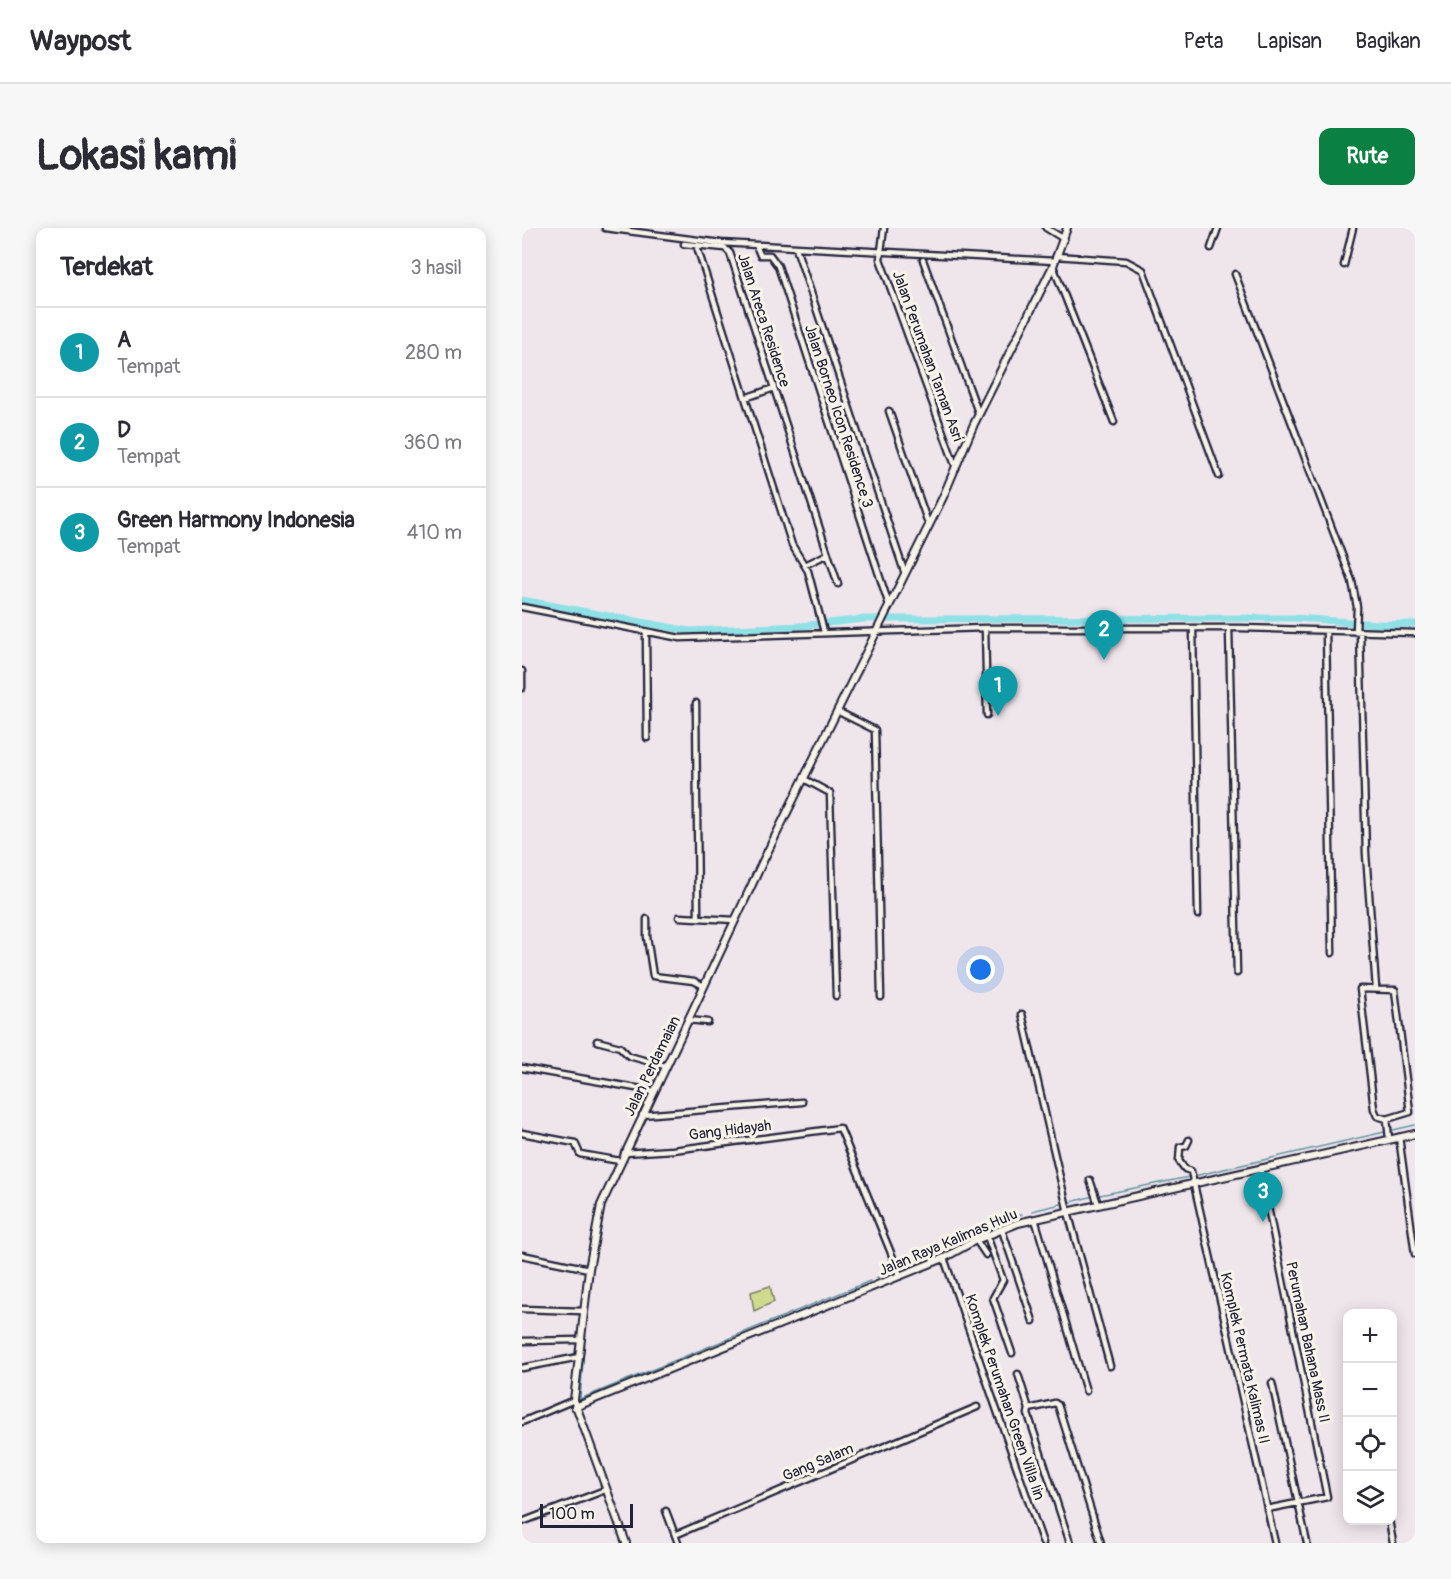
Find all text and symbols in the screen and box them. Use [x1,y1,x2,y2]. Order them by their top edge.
text: Waypost [30,24,131,59]
text: Peta [1183,28,1224,55]
text: Lapisan [1257,28,1322,55]
text: Bagikan [1355,28,1421,55]
button: Rute [1319,128,1415,185]
text: Lokasi kami [36,130,236,182]
text: Terdekat [60,251,153,283]
street label: Jalan Areca Residence [733,251,794,390]
text: 3 hasil [411,255,462,280]
street label: Jalan Perumahan Taman Asri [888,268,967,444]
street label: Jalan Borneo Icon Residence 3 [800,322,877,510]
text: A [117,326,131,354]
text: 1 [76,340,83,365]
text: 280 m [405,340,462,365]
text: Tempat [117,354,181,379]
text: D [117,416,131,444]
text: 2 [74,430,85,455]
text: 360 m [403,430,462,455]
text: Tempat [117,444,181,469]
text: Green Harmony Indonesia [117,506,355,534]
text: 3 [74,520,85,545]
text: 410 m [407,520,462,545]
text: Tempat [117,534,181,559]
pin: 2 [1084,610,1124,660]
pin: 1 [978,666,1018,716]
your location [966,955,995,984]
street label: Jalan Perdamaian [620,1013,685,1119]
street label: Gang Hidayah [688,1116,772,1145]
pin: 3 [1244,1172,1282,1222]
street label: Jalan Raya Kalimas Hulu [876,1205,1020,1280]
street label: Perumahan Bahana Mass II [1281,1260,1334,1424]
street label: Komplek Permata Kalimas II [1216,1271,1273,1446]
street label: Komplek Perumahan Green Villa Iin [960,1292,1049,1503]
map controls [1343,1309,1397,1525]
button: + [1343,1309,1397,1363]
button: − [1343,1363,1397,1417]
button: locate [1343,1417,1397,1471]
street label: Gang Salam [780,1439,857,1486]
button: layers [1343,1471,1397,1525]
scale bar [540,1501,633,1528]
text: 100 m [549,1504,595,1524]

